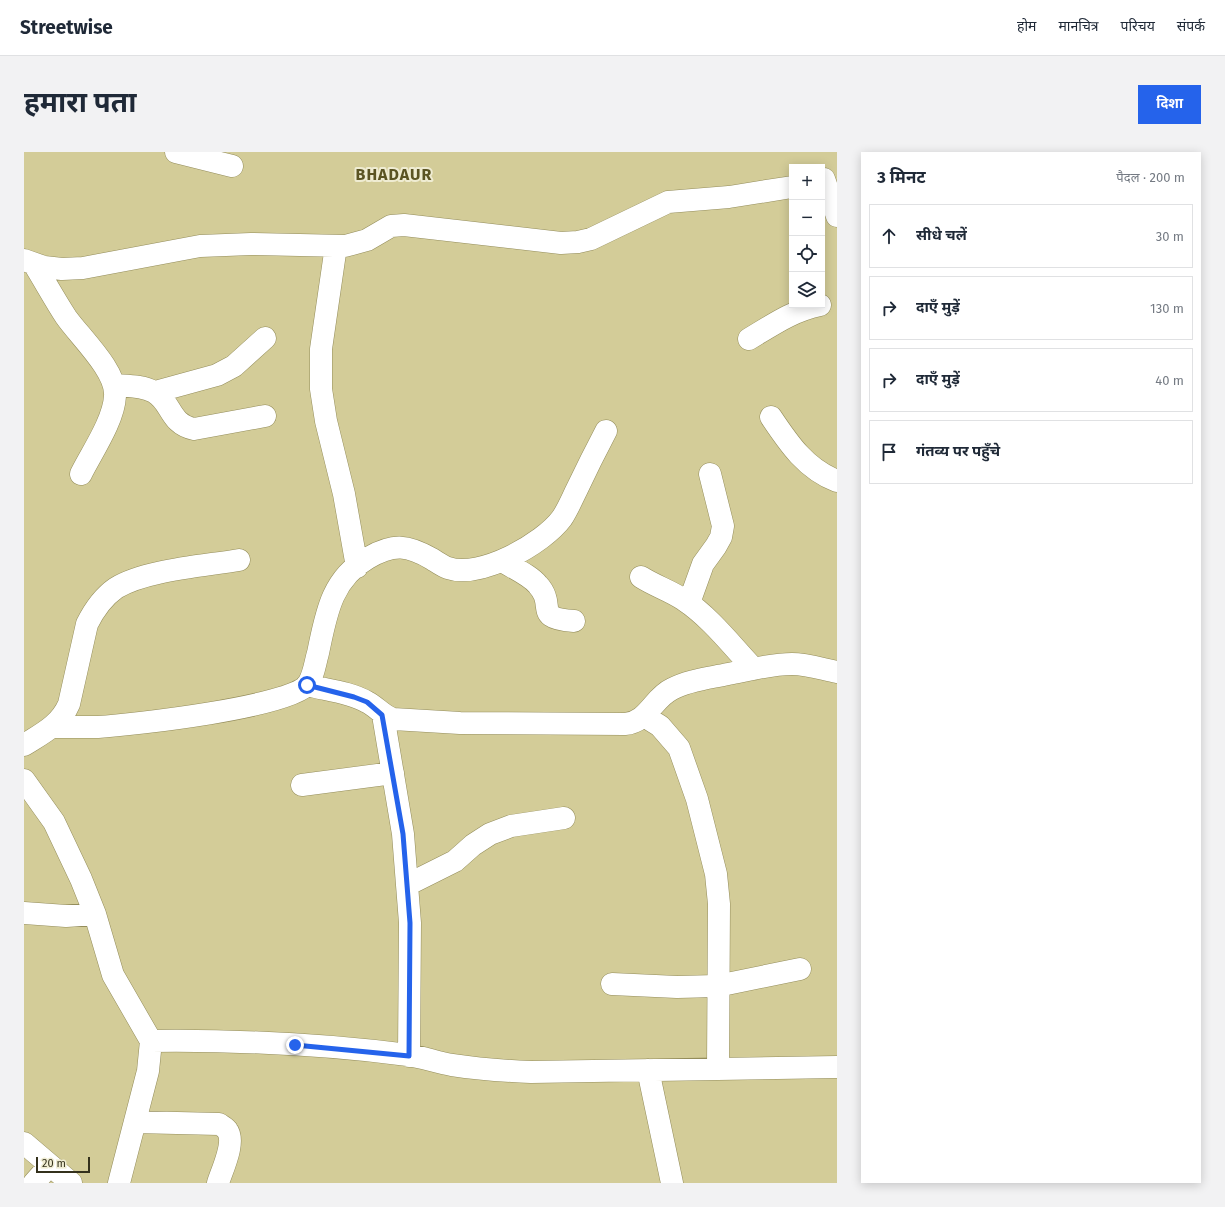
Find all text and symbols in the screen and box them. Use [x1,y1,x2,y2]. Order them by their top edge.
text: Streetwise [20,16,113,39]
text: होम [1017,18,1036,35]
text: मानचित्र [1058,18,1099,35]
text: परिचय [1121,18,1155,35]
text: संपर्क [1177,18,1205,35]
button: दिशा [1138,85,1201,124]
text: हमारा पता [24,86,136,119]
map controls [789,164,825,308]
button: + [789,164,825,200]
district label: BHADAUR [356,165,432,184]
text: 3 मिनट [877,167,926,188]
text: पैदल · 200 m [1116,170,1185,185]
button: − [789,200,825,236]
icon: ahead [878,225,900,247]
text: सीधे चलें [916,226,967,244]
text: 30 m [1156,229,1184,244]
button: locate [789,236,825,272]
button: layers [789,272,825,308]
icon: right [878,297,900,319]
text: दाएँ मुड़ें [916,298,960,316]
text: 130 m [1150,301,1184,316]
icon: right [878,369,900,391]
text: दाएँ मुड़ें [916,370,960,388]
text: 40 m [1155,373,1184,388]
icon: arrive [878,441,900,463]
text: गंतव्य पर पहुँचे [916,442,1000,460]
route start [298,676,316,694]
route end [286,1036,304,1054]
scale bar [36,1155,90,1174]
text: 20 m [42,1157,66,1170]

